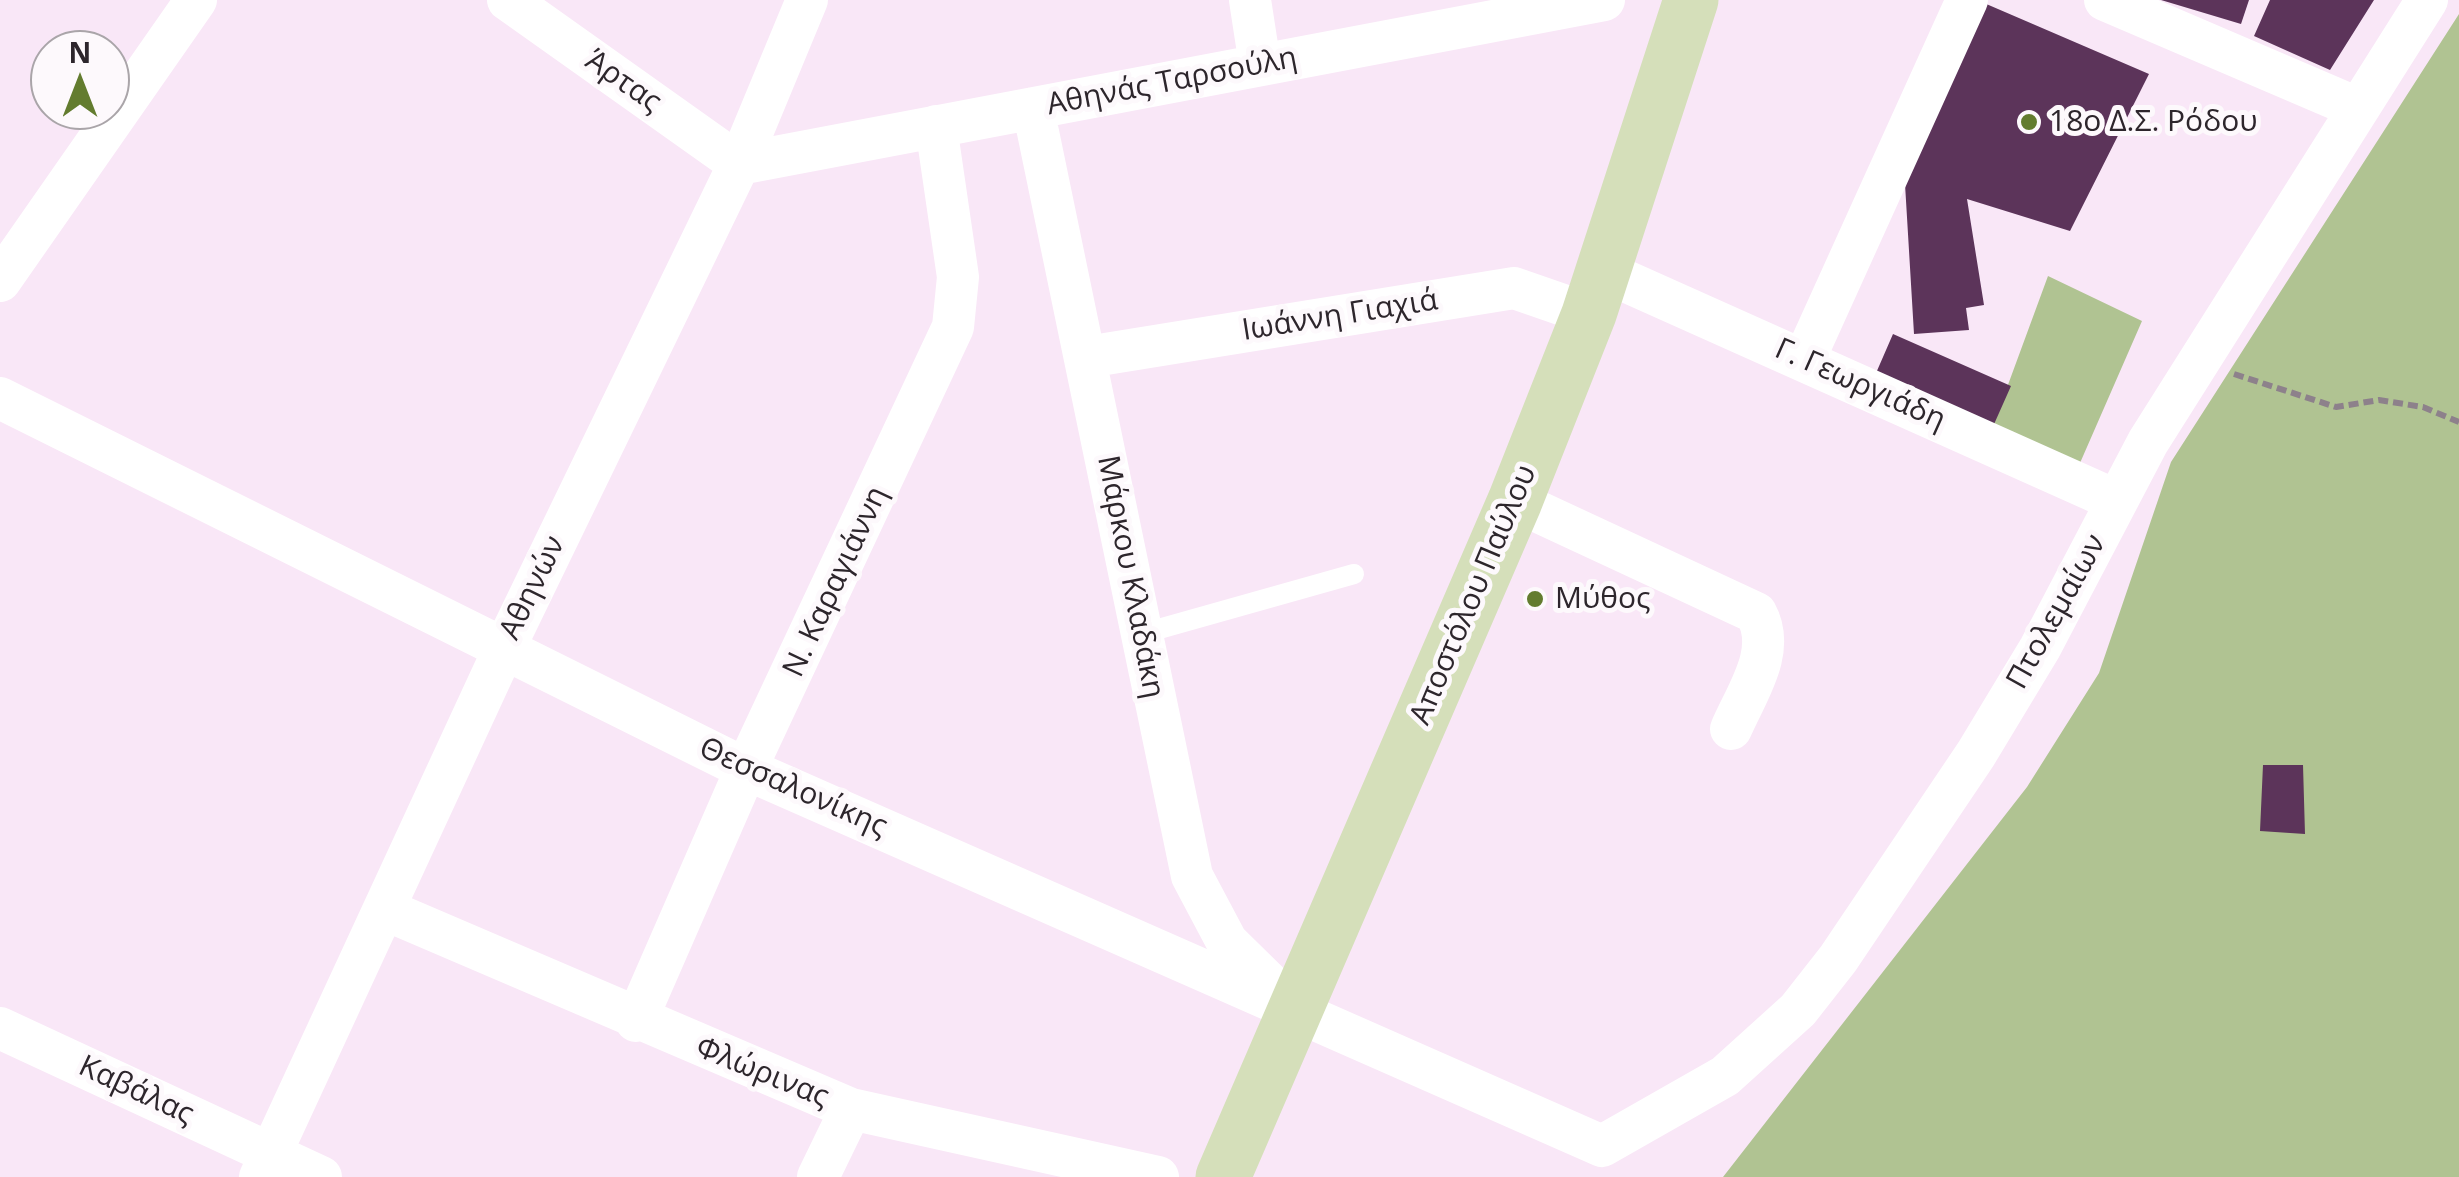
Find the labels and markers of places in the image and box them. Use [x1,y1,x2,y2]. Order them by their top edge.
place label: 18ο Δ.Σ. Ρόδου [2049,104,2258,140]
marker: 18ο Δ.Σ. Ρόδου [2018,111,2040,133]
place label: Μύθος [1555,581,1651,617]
marker: Μύθος [1524,588,1546,610]

